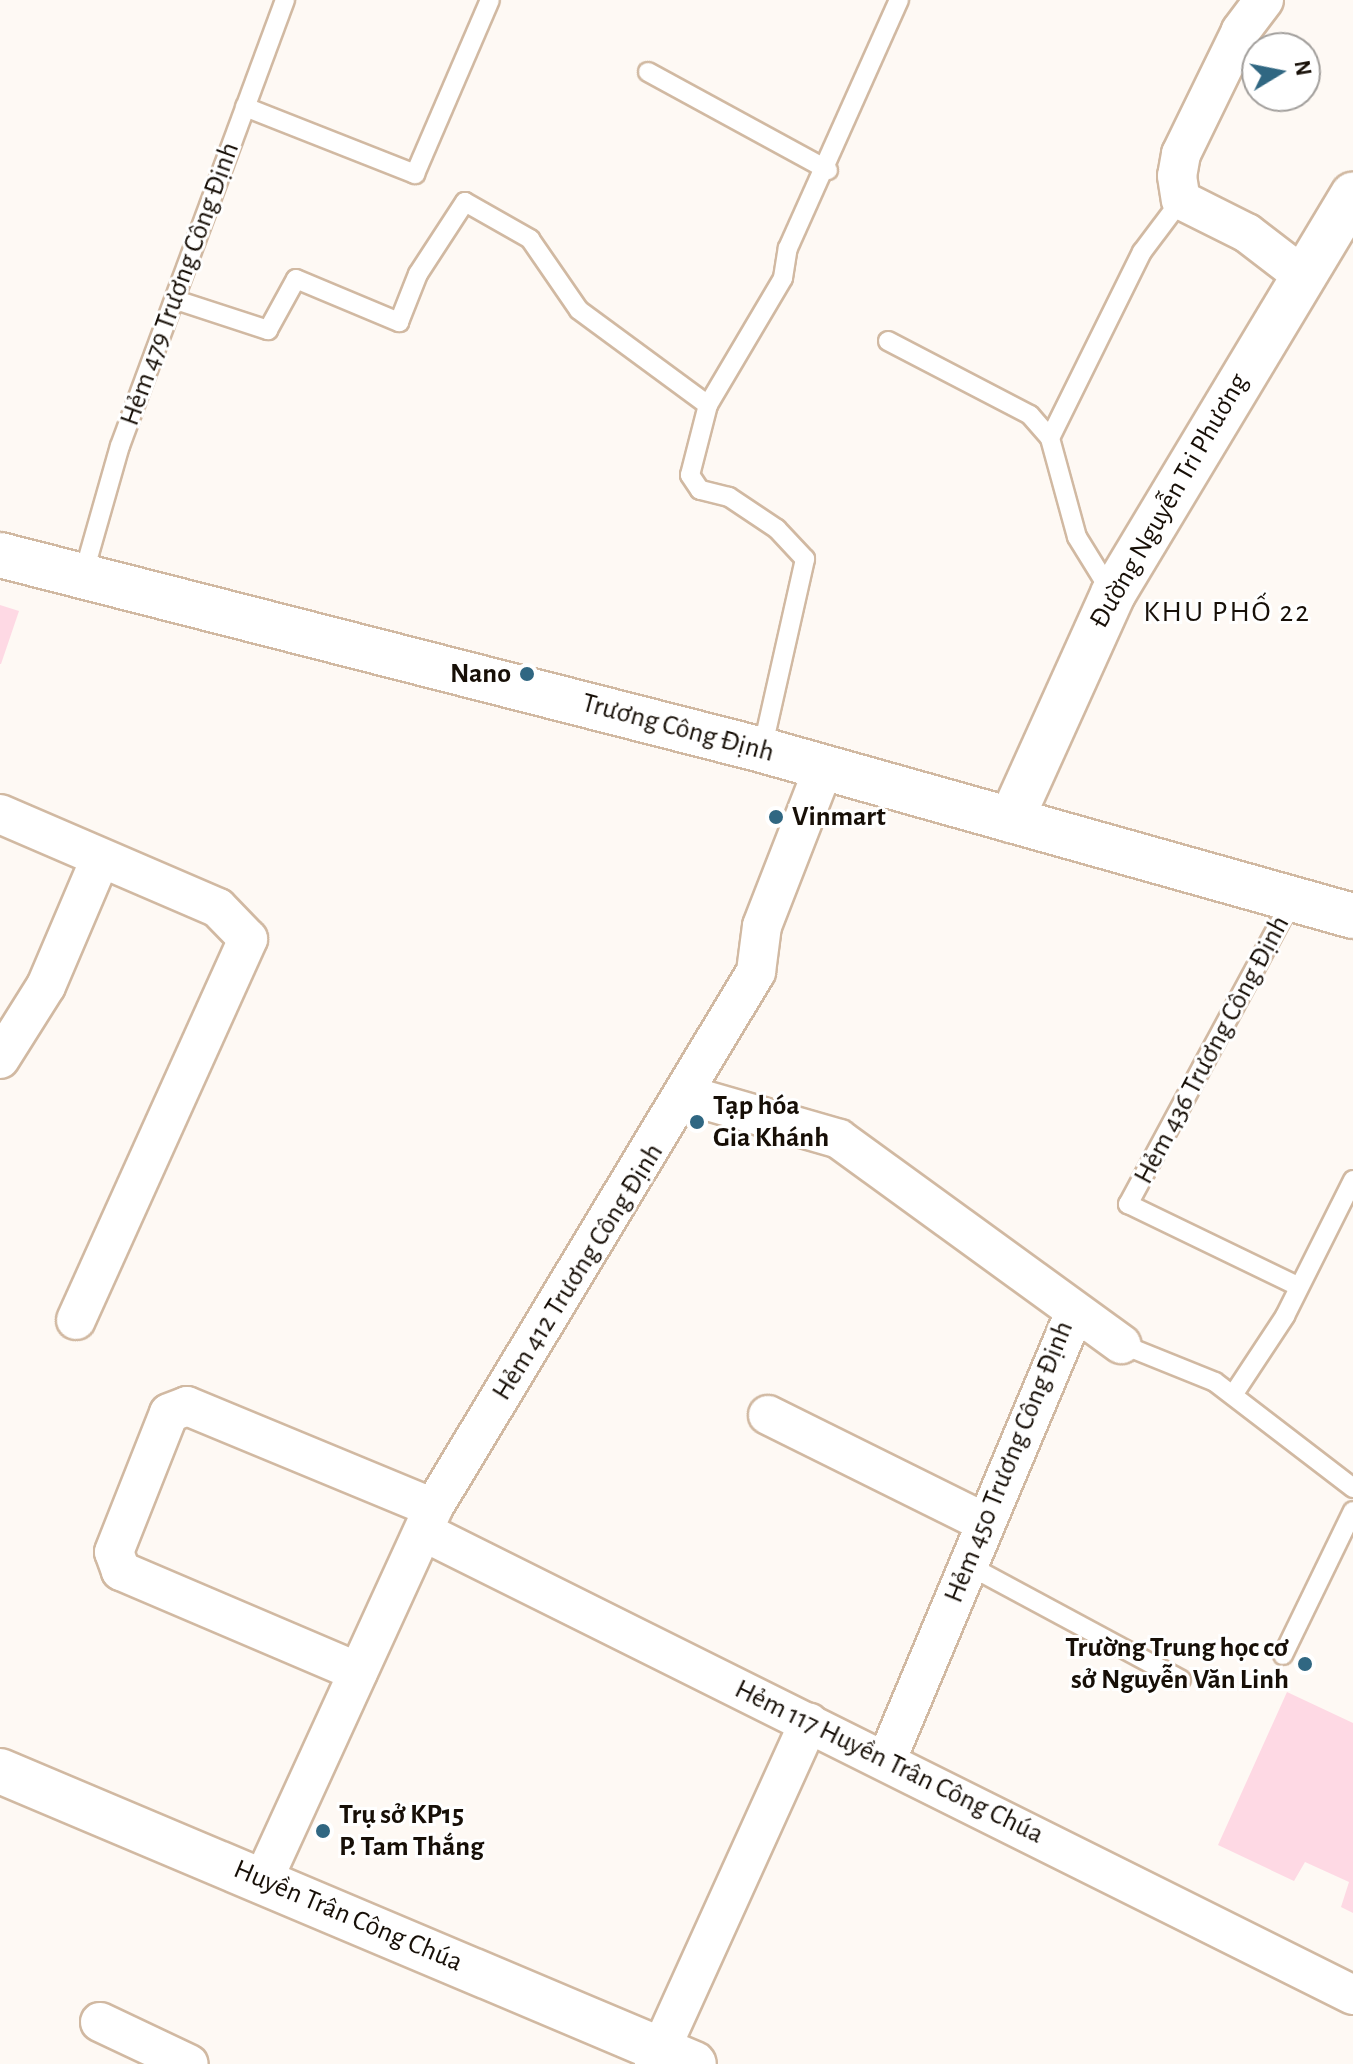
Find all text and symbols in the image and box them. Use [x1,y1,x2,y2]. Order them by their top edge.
north arrow [1241,32,1321,112]
text: N [1291,59,1315,78]
street label: Hẻm 479 Trương Công Định [113,138,247,430]
street label: Đường Nguyễn Tri Phương [1082,368,1256,634]
district label: KHU PHỐ 22 [1143,594,1311,630]
place label: Nano [450,657,511,691]
marker: Nano [518,665,536,683]
street label: Trương Công Định [578,686,778,770]
place label: Vinmart [792,800,886,834]
marker: Vinmart [767,808,785,826]
street label: Hẻm 436 Trương Công Định [1127,910,1297,1190]
place label: Tạp hóa Gia Khánh [713,1089,829,1155]
marker: Tạp hóa Gia Khánh [688,1113,706,1131]
street label: Hẻm 412 Trương Công Định [485,1137,671,1407]
street label: Hẻm 450 Trương Công Định [937,1316,1081,1608]
place label: Trường Trung học cơ sở Nguyễn Văn Linh [1065,1631,1289,1697]
marker: Trường Trung học cơ sở Nguyễn Văn Linh [1296,1655,1314,1673]
street label: Hẻm 117 Huyền Trân Công Chúa [729,1673,1049,1851]
place label: Trụ sở KP15 P. Tam Thắng [339,1798,484,1864]
marker: Trụ sở KP15 P. Tam Thắng [314,1822,332,1840]
street label: Huyền Trân Công Chúa [229,1853,467,1979]

